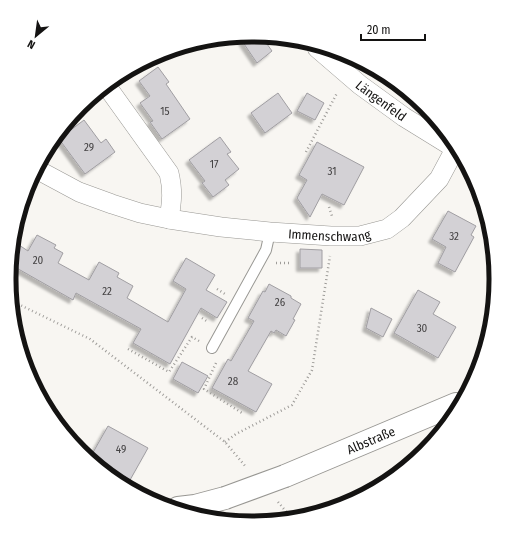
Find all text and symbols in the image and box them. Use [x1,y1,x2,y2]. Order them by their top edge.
north arrow [16,16,56,56]
scale bar [361,16,425,42]
text: 20 m [367,23,391,37]
text: N [25,37,37,52]
street label: Längenfeld [353,77,409,124]
house number: 15 [160,105,170,118]
house number: 29 [84,141,94,154]
house number: 17 [210,158,219,171]
house number: 31 [328,165,337,178]
street label: Immenschwang [288,226,373,244]
house number: 32 [449,230,459,243]
house number: 20 [33,254,44,267]
house number: 22 [102,285,112,298]
house number: 26 [275,296,286,309]
house number: 30 [417,322,428,335]
house number: 28 [228,375,239,388]
street label: Albstraße [344,423,397,457]
house number: 49 [116,443,126,456]

